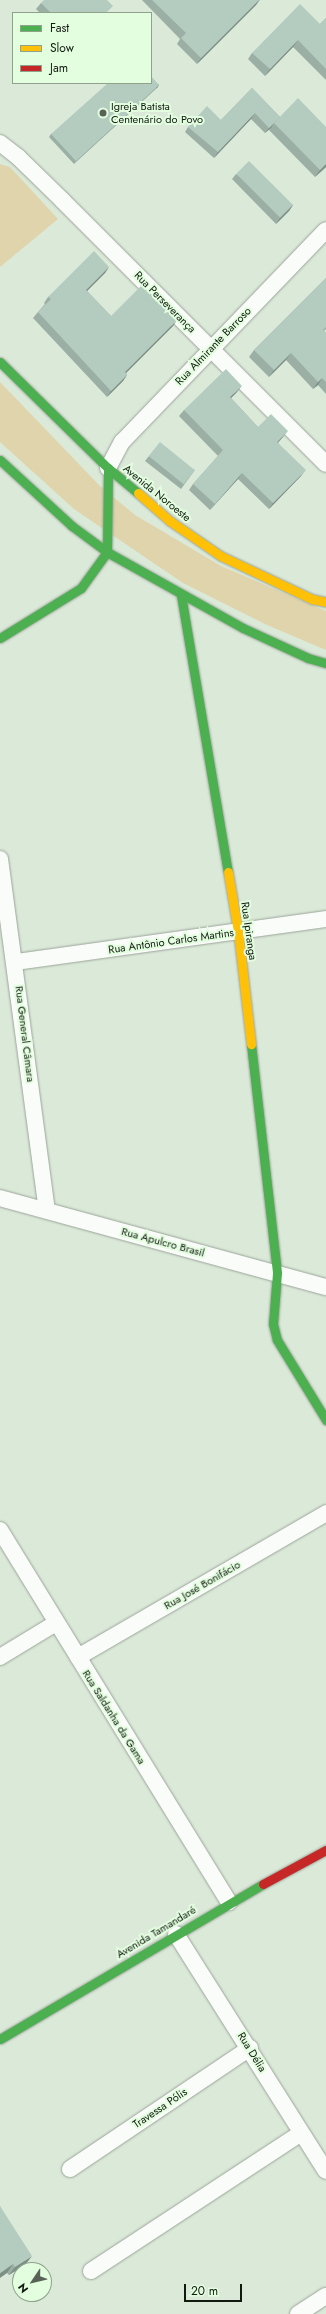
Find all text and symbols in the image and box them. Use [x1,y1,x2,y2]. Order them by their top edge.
legend [12,12,152,84]
text: Fast [50,19,69,37]
text: Slow [50,39,74,57]
text: Jam [50,59,68,77]
place label: Igreja Batista Centenário do Povo [111,100,203,126]
marker: Igreja Batista Centenário do Povo [98,108,108,118]
street label: Rua Perseverança [132,269,198,335]
street label: Rua Almirante Barroso [172,304,254,388]
street label: Avenida Noroeste [121,462,193,524]
street label: Rua Ipiranga [238,901,260,961]
street label: Rua Antônio Carlos Martins [107,926,235,956]
street label: Rua General Câmara [13,985,37,1083]
street label: Rua Apulcro Brasil [120,1225,206,1259]
street label: Rua José Bonifácio [161,1558,243,1612]
street label: Rua Saldanha da Gama [80,1667,148,1767]
street label: Avenida Tamandaré [114,1903,198,1961]
street label: Rua Délia [235,2030,269,2074]
street label: Travessa Pólis [130,2085,190,2131]
north arrow [12,2262,52,2302]
scale bar [186,2276,244,2302]
text: N [14,2280,32,2296]
text: 20 m [191,2282,218,2300]

